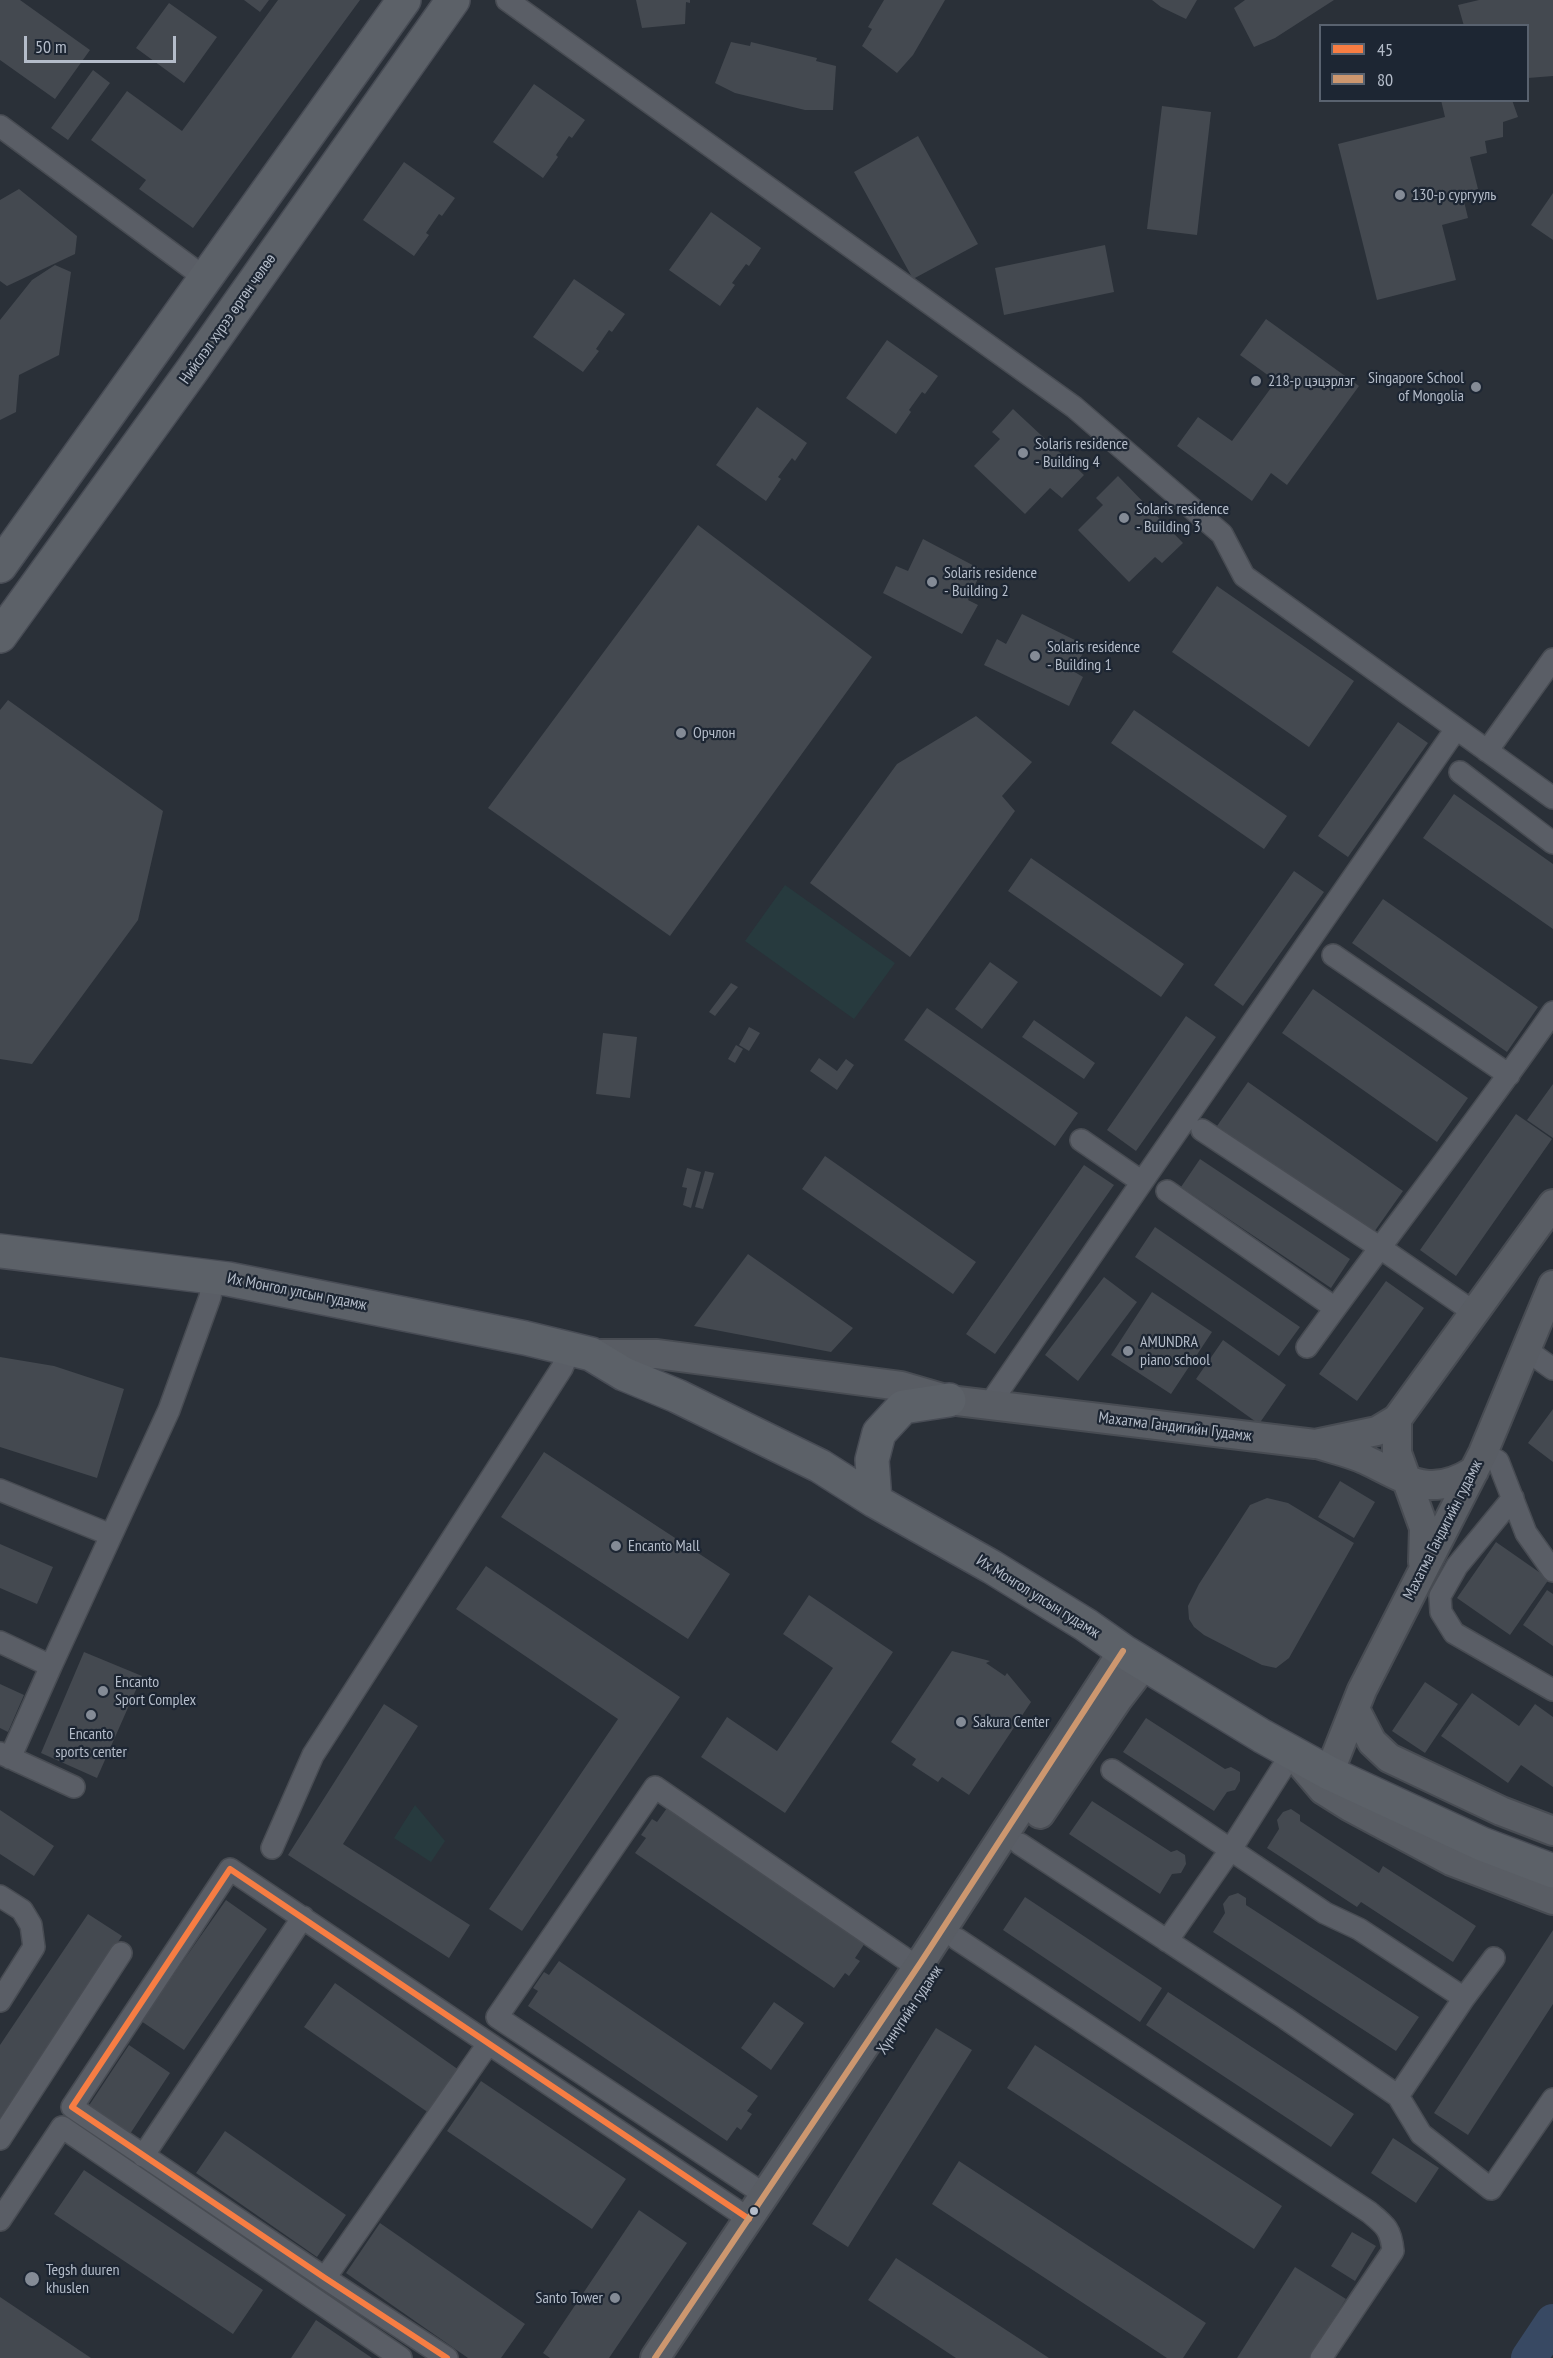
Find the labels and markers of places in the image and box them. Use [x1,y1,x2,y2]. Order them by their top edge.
place label: 130-р сургууль [1412,185,1496,205]
marker: 130-р сургууль [1393,188,1407,202]
place label: Singapore School of Mongolia [1368,368,1464,406]
place label: 218-р цэцэрлэг [1268,371,1355,391]
marker: 218-р цэцэрлэг [1249,374,1263,388]
marker: Singapore School of Mongolia [1469,380,1483,394]
place label: Solaris residence - Building 4 [1035,434,1128,472]
marker: Solaris residence - Building 4 [1016,446,1030,460]
place label: Solaris residence - Building 3 [1136,499,1229,537]
marker: Solaris residence - Building 3 [1117,511,1131,525]
place label: Solaris residence - Building 2 [944,563,1037,601]
marker: Solaris residence - Building 2 [925,575,939,589]
place label: Solaris residence - Building 1 [1047,637,1140,675]
marker: Solaris residence - Building 1 [1028,649,1042,663]
place label: Орчлон [693,723,735,743]
marker: Орчлон [674,726,688,740]
place label: AMUNDRA piano school [1140,1332,1210,1370]
marker: AMUNDRA piano school [1121,1344,1135,1358]
place label: Encanto Mall [628,1536,700,1556]
marker: Encanto Mall [609,1539,623,1553]
place label: Encanto Sport Complex [115,1672,196,1710]
marker: Encanto Sport Complex [96,1684,110,1698]
marker: Encanto sports center [84,1708,98,1722]
place label: Sakura Center [973,1712,1049,1732]
marker: Sakura Center [954,1715,968,1729]
place label: Encanto sports center [55,1724,127,1762]
unlabelled marker [748,2205,760,2217]
place label: Tegsh duuren khuslen [46,2260,120,2298]
marker: Tegsh duuren khuslen [23,2270,41,2288]
place label: Santo Tower [536,2288,603,2308]
marker: Santo Tower [608,2291,622,2305]

